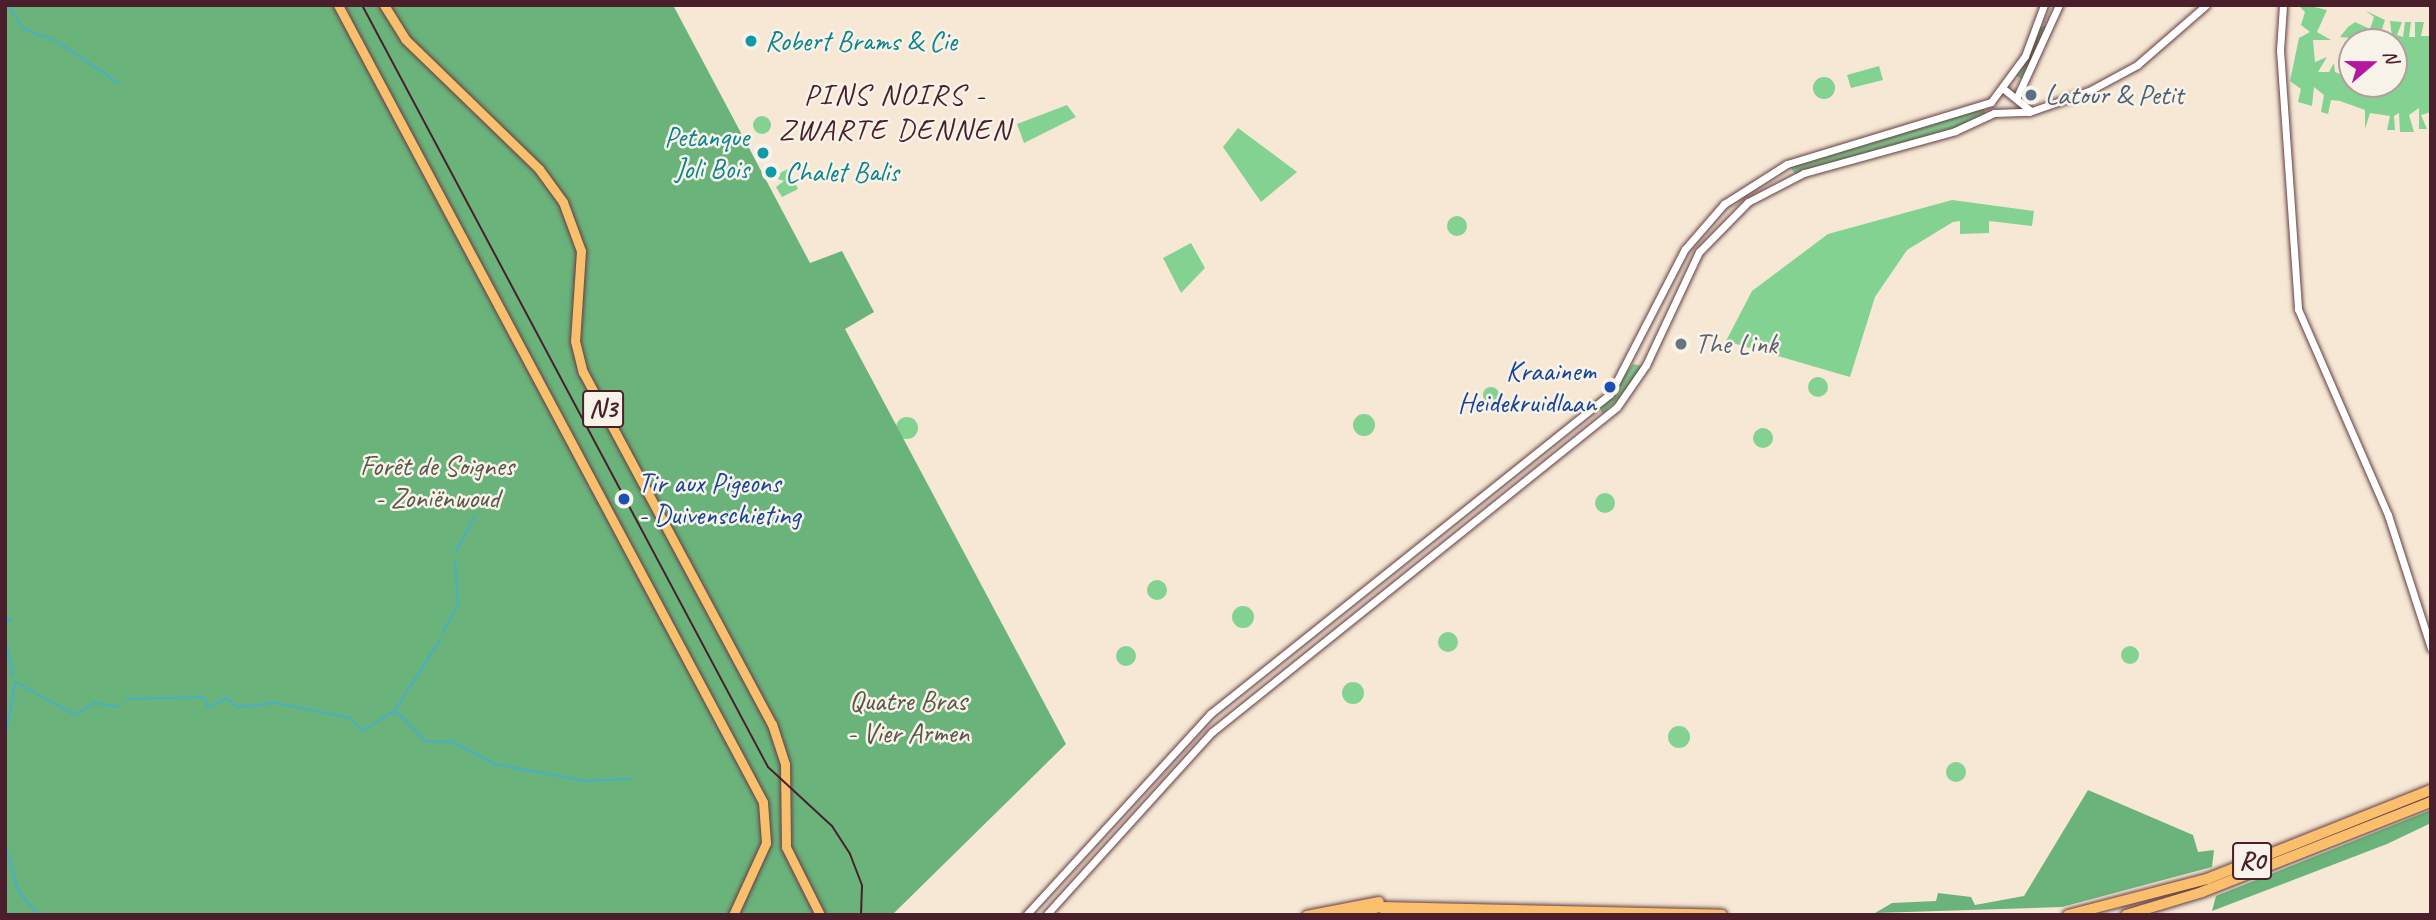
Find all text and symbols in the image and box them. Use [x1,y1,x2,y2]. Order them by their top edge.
place label: Robert Brams & Cie [765,24,957,58]
north arrow [2338,28,2408,98]
marker: Robert Brams & Cie [743,33,759,49]
text: N [2378,47,2404,66]
district label: PINS NOIRS - ZWARTE DENNEN [782,76,1008,146]
place label: Latour & Petit [2045,78,2183,112]
marker: Latour & Petit [2023,87,2039,103]
place label: Petanque Joli Bois [664,120,749,186]
marker: Petanque Joli Bois [755,145,771,161]
place label: Chalet Balis [785,155,900,189]
marker: Chalet Balis [763,164,779,180]
place label: The Link [1695,327,1778,361]
marker: The Link [1673,336,1689,352]
place label: Kraainem Heidekruidlaan [1458,354,1596,420]
marker: Kraainem Heidekruidlaan [1602,379,1618,395]
road number: N3 [582,386,624,432]
park label: Forêt de Soignes - Zoniënwoud [360,449,514,515]
place label: Tir aux Pigeons - Duivenschieting [638,466,800,532]
marker: Tir aux Pigeons - Duivenschieting [616,491,632,507]
park label: Quatre Bras - Vier Armen [846,684,970,750]
road number: R0 [2231,838,2273,884]

